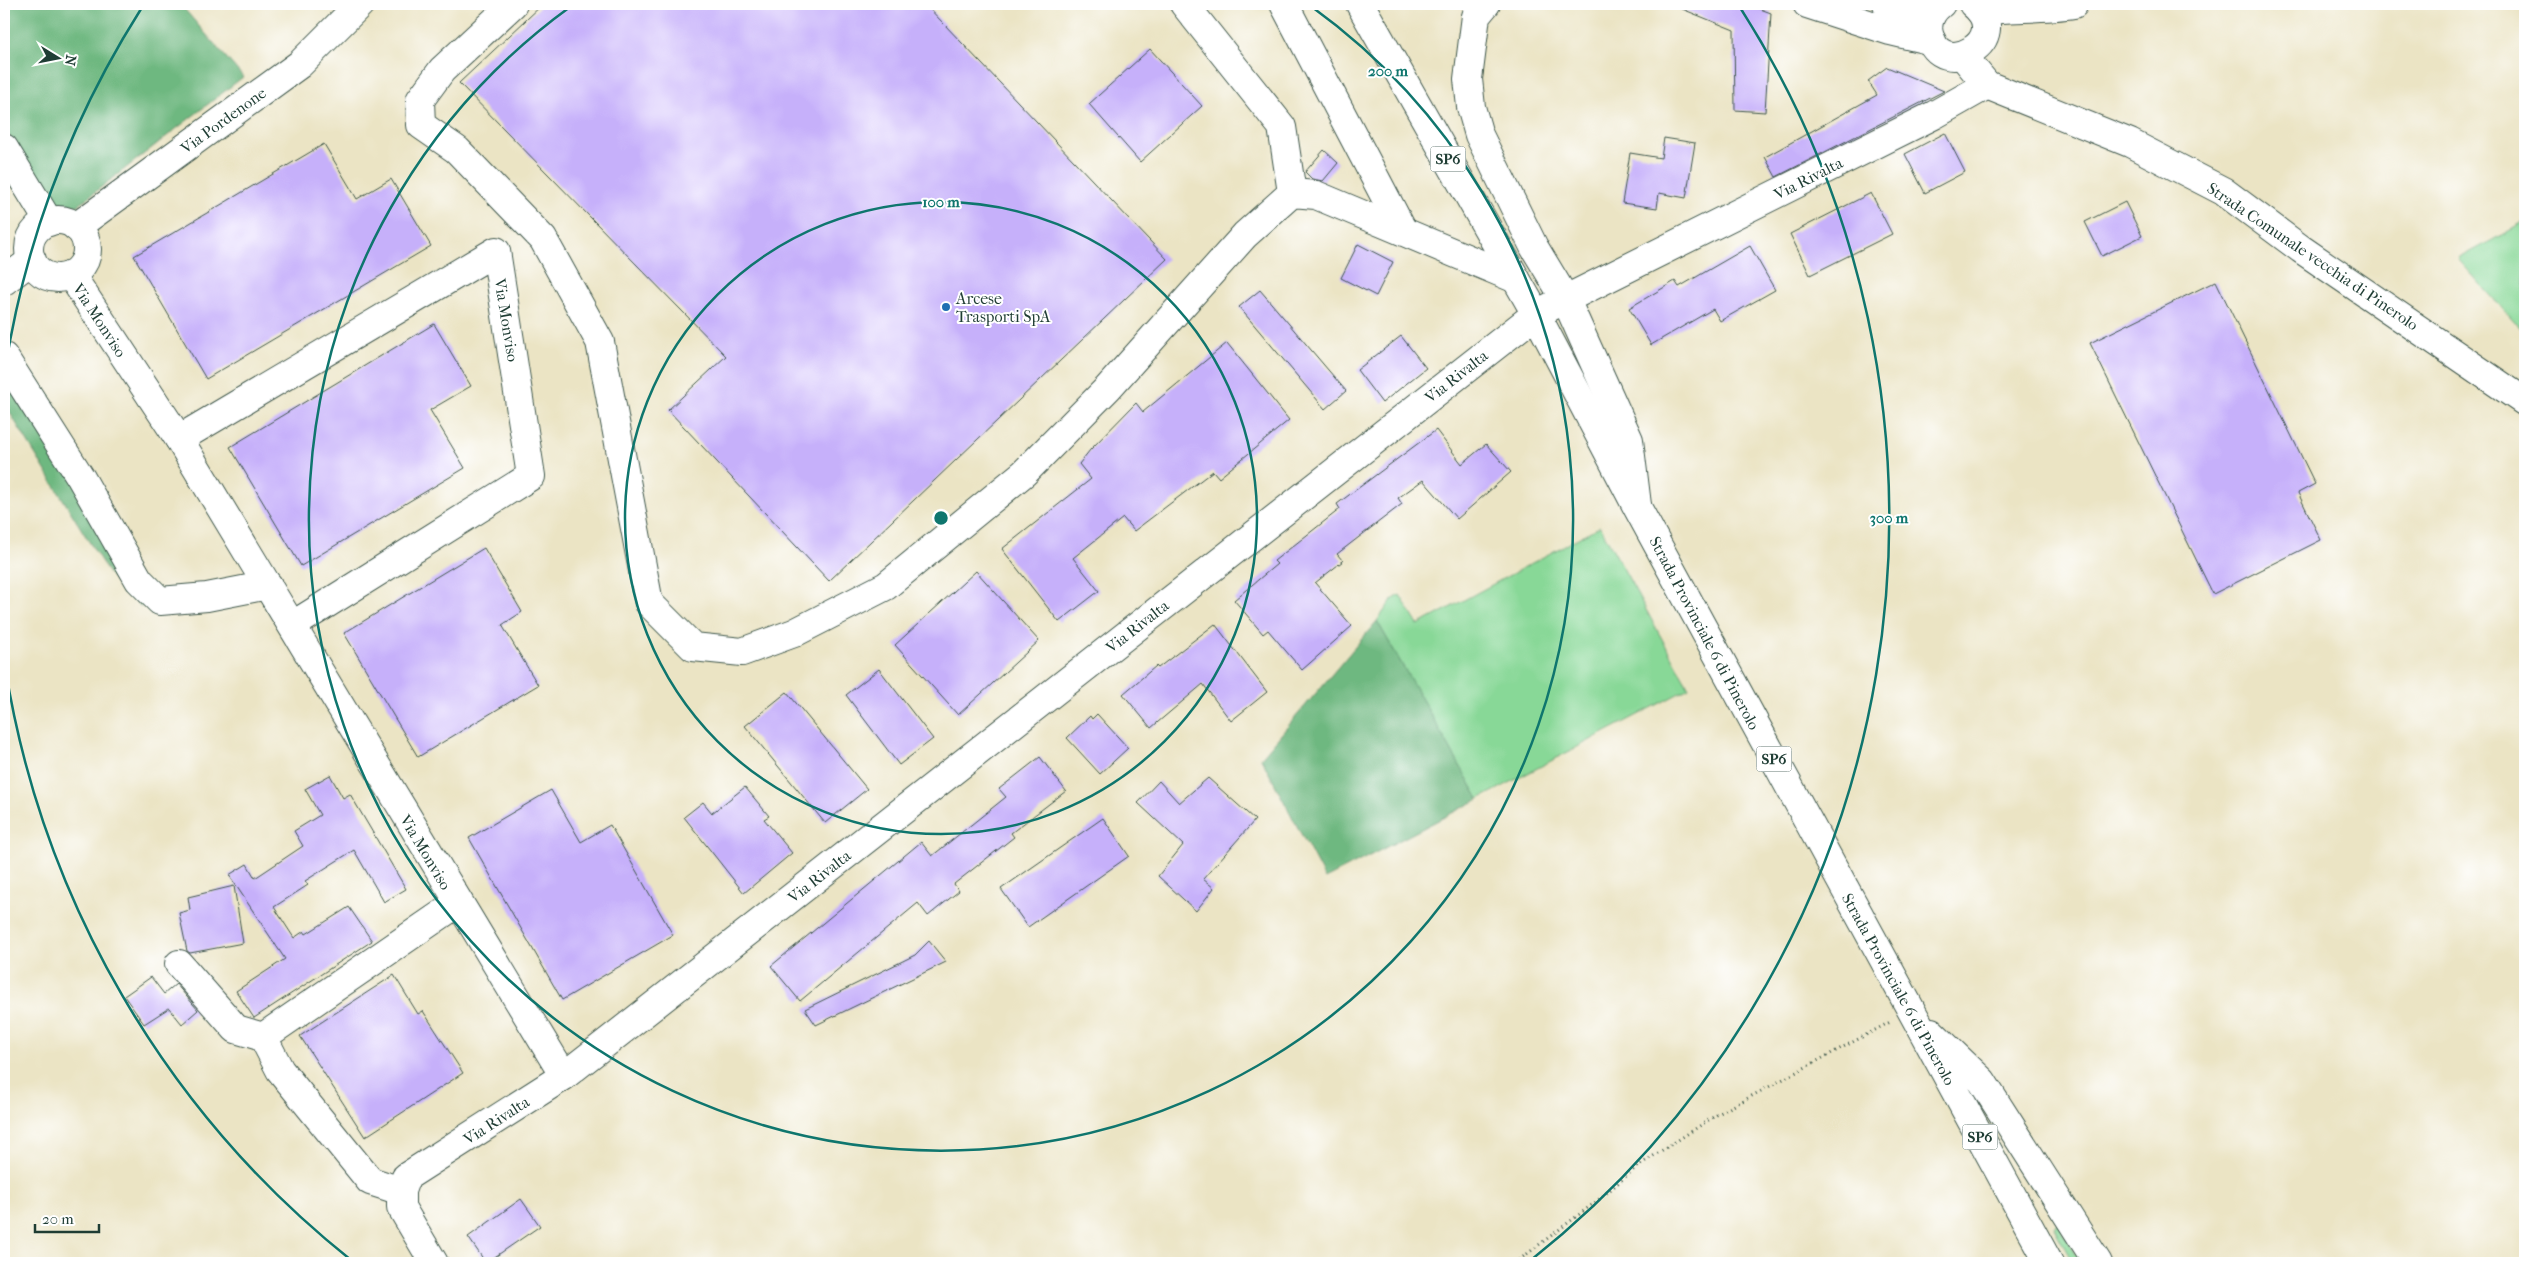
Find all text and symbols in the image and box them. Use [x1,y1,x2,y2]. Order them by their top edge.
north arrow [32,32,82,82]
text: N [61,53,80,67]
text: 200 m [1368,62,1408,80]
street label: Via Pordenone [176,83,270,158]
road number: SP6 [1430,146,1466,172]
street label: Via Rivalta [1770,153,1846,204]
street label: Strada Comunale vecchia di Pinerolo [2203,178,2422,334]
text: 100 m [922,193,960,211]
street label: Via Monviso [490,276,522,363]
street label: Via Monviso [68,279,130,361]
place label: Arcese Trasporti SpA [955,289,1051,326]
marker: Arcese Trasporti SpA [940,301,952,313]
street label: Via Rivalta [1420,346,1492,407]
centre of rings [932,509,950,527]
text: 300 m [1870,509,1909,527]
street label: Strada Provinciale 6 di Pinerolo [1645,533,1764,733]
street label: Via Rivalta [1101,596,1173,657]
road number: SP6 [1756,746,1792,772]
street label: Via Monviso [395,810,455,893]
street label: Via Rivalta [783,846,855,907]
street label: Strada Provinciale 6 di Pinerolo [1838,890,1959,1088]
street label: Via Rivalta [459,1092,533,1149]
road number: SP6 [1962,1124,1998,1150]
scale bar [35,1202,99,1234]
text: 20 m [42,1210,74,1228]

